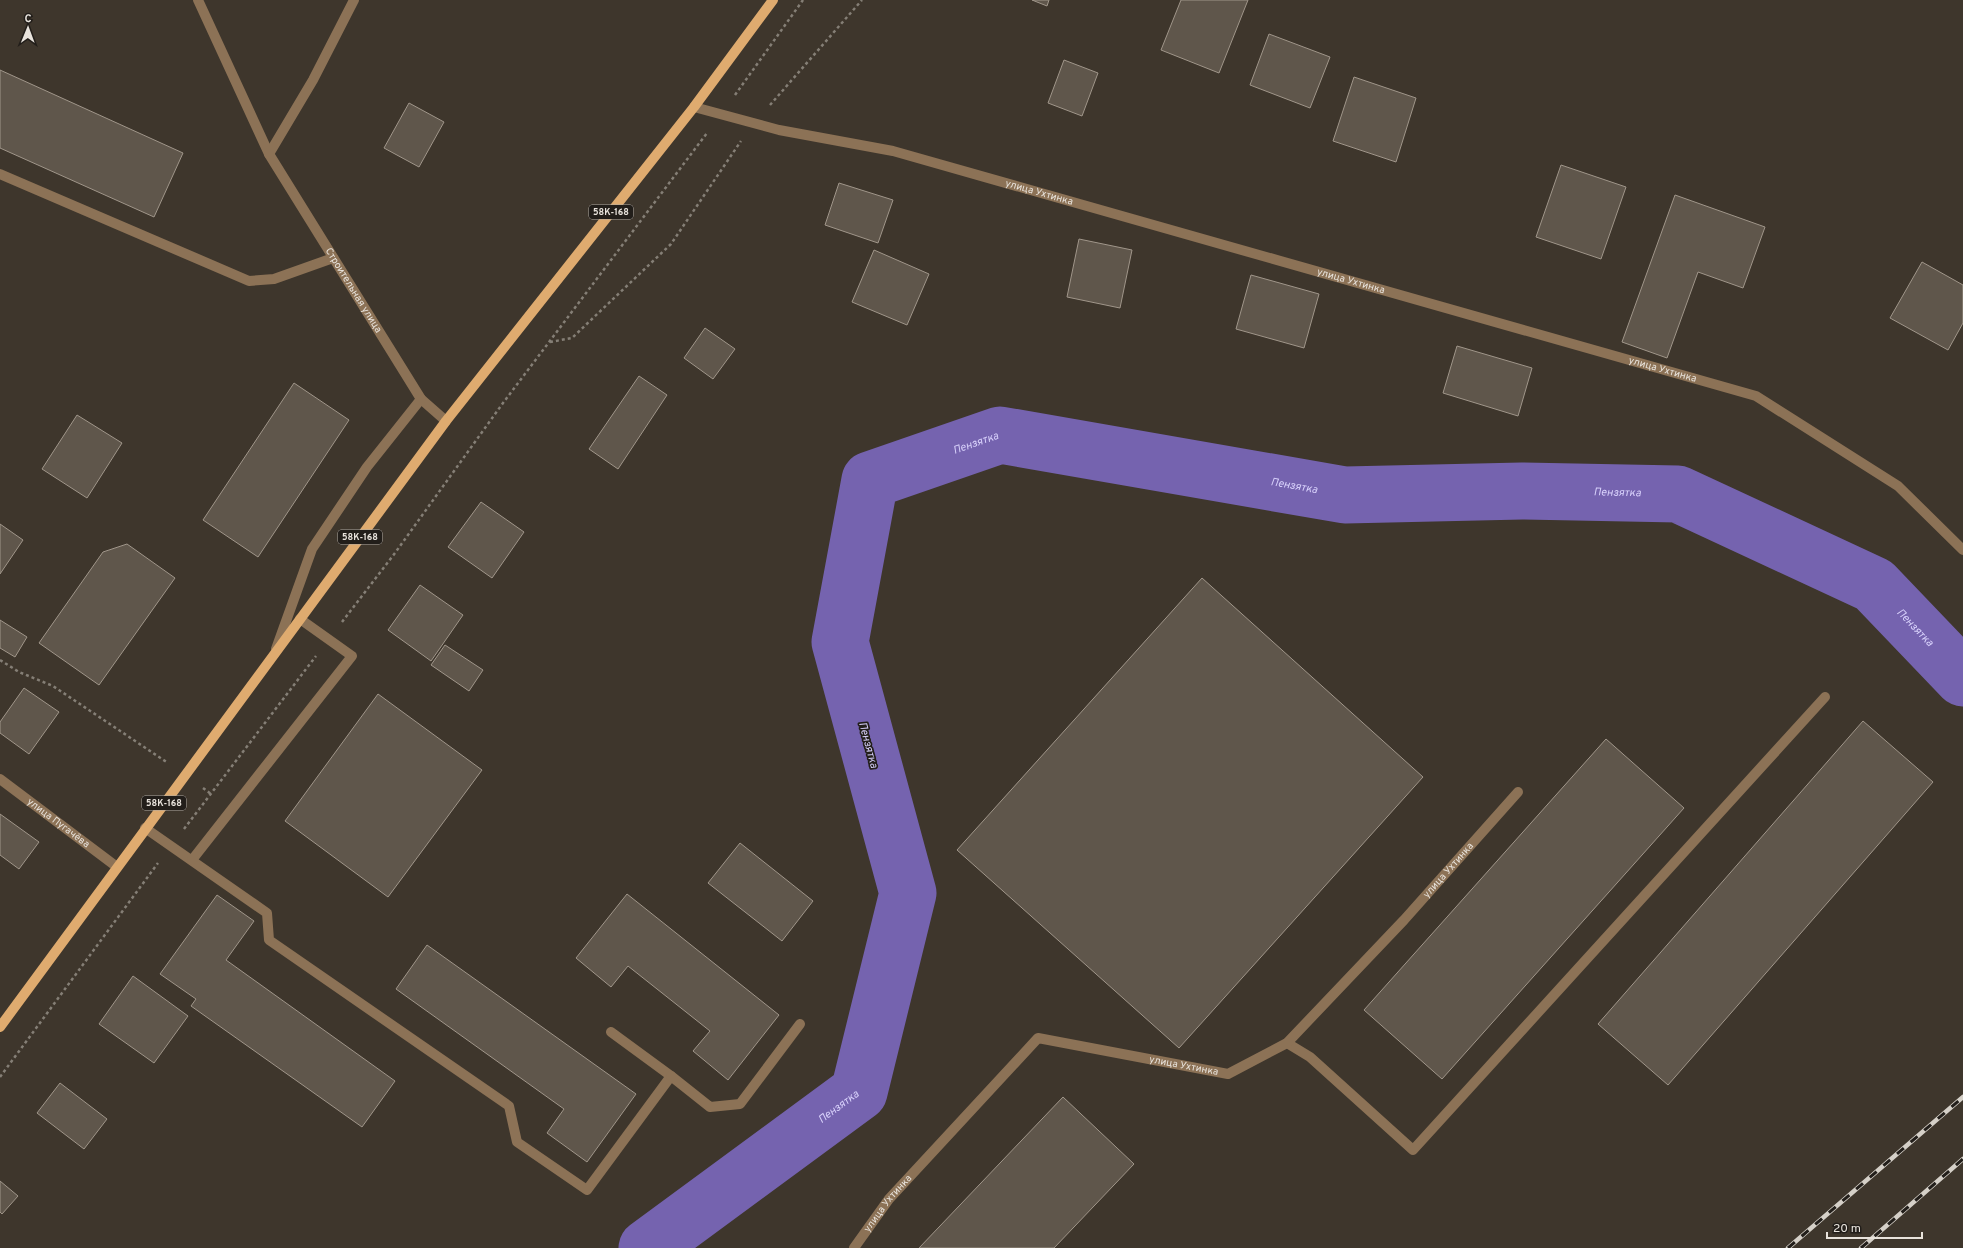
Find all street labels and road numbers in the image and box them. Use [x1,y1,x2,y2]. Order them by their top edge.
street label: улица Ухтинка [1004,177,1075,208]
road number: 58К-168 [589,205,633,219]
street label: Строительная улица [322,245,385,335]
street label: улица Ухтинка [1315,265,1386,297]
street label: улица Ухтинка [1627,354,1698,385]
road number: 58К-168 [338,530,382,544]
street label: улица Пугачёва [24,795,92,851]
road number: 58К-168 [142,796,186,810]
street label: улица Ухтинка [1420,840,1476,901]
street label: улица Ухтинка [1148,1053,1219,1079]
street label: улица Ухтинка [861,1172,915,1235]

